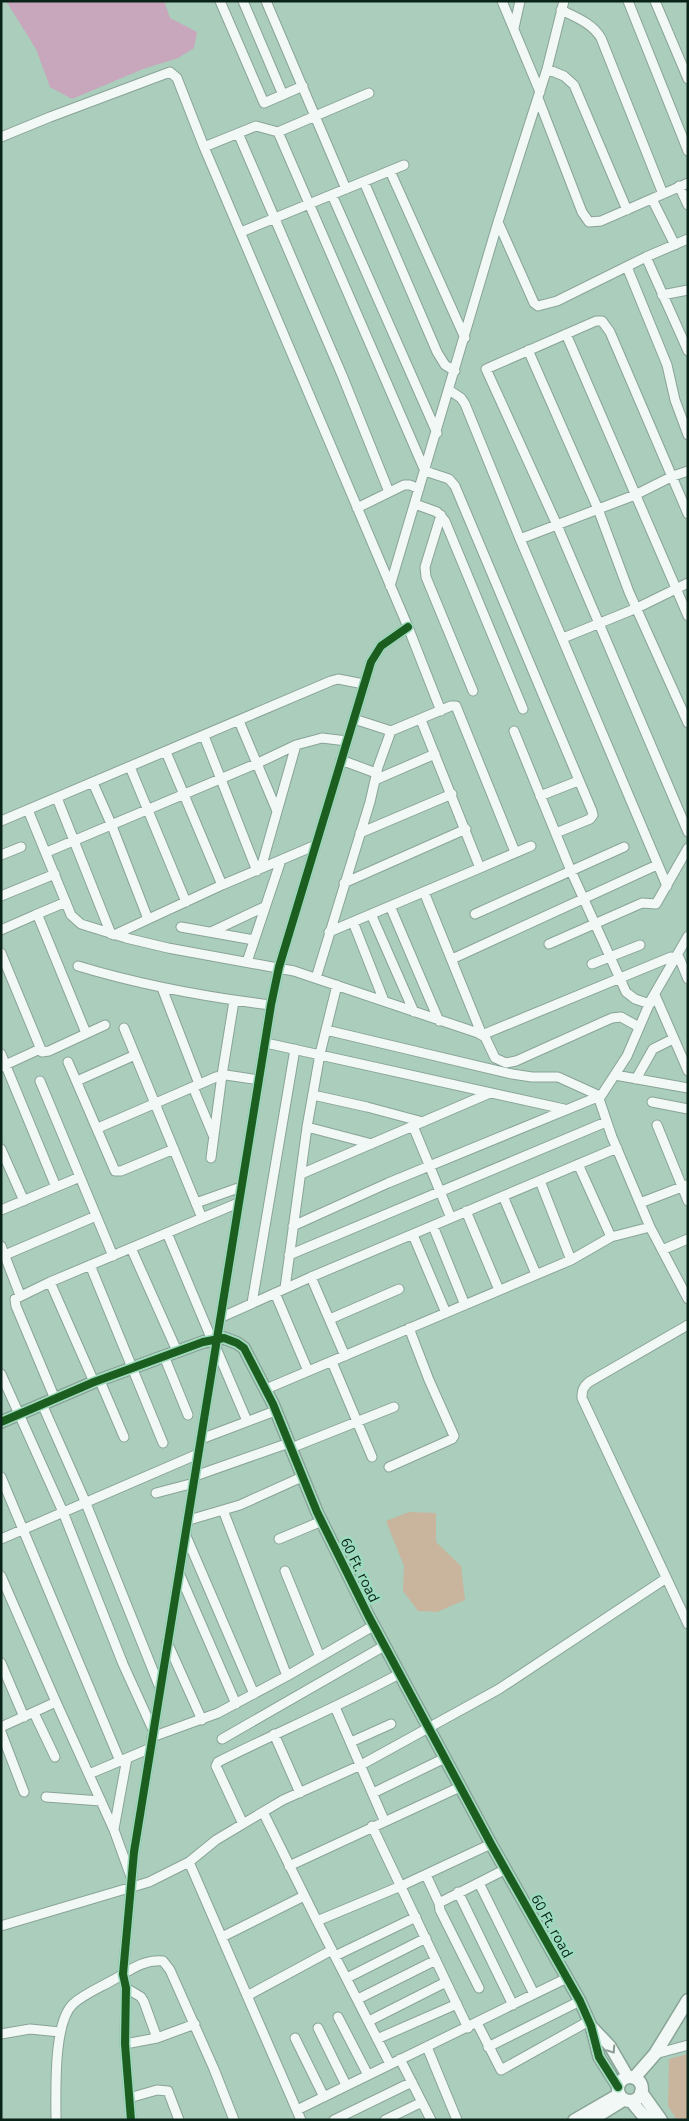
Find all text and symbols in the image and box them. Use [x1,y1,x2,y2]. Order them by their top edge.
street label: 60 Ft. road [337,1534,384,1605]
street label: 60 Ft. road [527,1891,578,1961]
one-way arrow [606,2044,615,2053]

